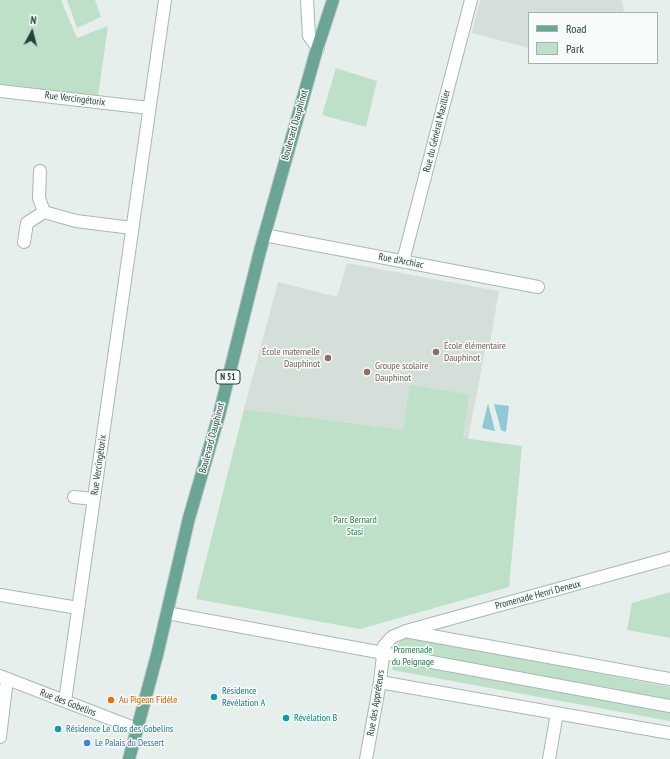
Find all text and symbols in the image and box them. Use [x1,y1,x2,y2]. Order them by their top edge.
north arrow [12,12,52,52]
legend [528,12,658,64]
text: N [30,13,37,27]
text: Road [566,21,586,36]
text: Park [566,41,584,56]
street label: Boulevard Dauphinot [279,88,311,162]
street label: Rue du Général Mazillier [421,88,453,174]
street label: Rue Vercingétorix [44,89,106,109]
street label: Rue d'Archiac [377,251,425,271]
place label: École élémentaire Dauphinot [444,340,506,364]
place label: École maternelle Dauphinot [262,346,320,370]
marker: École élémentaire Dauphinot [431,347,441,357]
marker: École maternelle Dauphinot [323,353,333,363]
place label: Groupe scolaire Dauphinot [375,360,428,384]
marker: Groupe scolaire Dauphinot [362,367,372,377]
road number: N 51 [216,370,240,384]
street label: Boulevard Dauphinot [197,401,227,475]
street label: Rue Vercingétorix [89,434,109,496]
park label: Parc Bernard Stasi [333,514,377,538]
street label: Promenade Henri Deneux [494,578,582,612]
park label: Promenade du Peignage [392,644,434,668]
street label: Rue des Appréteurs [365,669,387,737]
place label: Résidence Révélation A [222,685,265,708]
street label: Rue des Gobelins [38,687,98,719]
marker: Résidence Révélation A [209,692,219,702]
place label: Au Pigeon Fidèle [119,694,177,706]
marker: Au Pigeon Fidèle [106,695,116,705]
place label: Révélation B [294,712,337,724]
marker: Révélation B [281,713,291,723]
place label: Résidence Le Clos des Gobelins [66,723,173,735]
marker: Résidence Le Clos des Gobelins [53,724,63,734]
place label: Le Palais du Dessert [95,737,164,749]
marker: Le Palais du Dessert [82,738,92,748]

